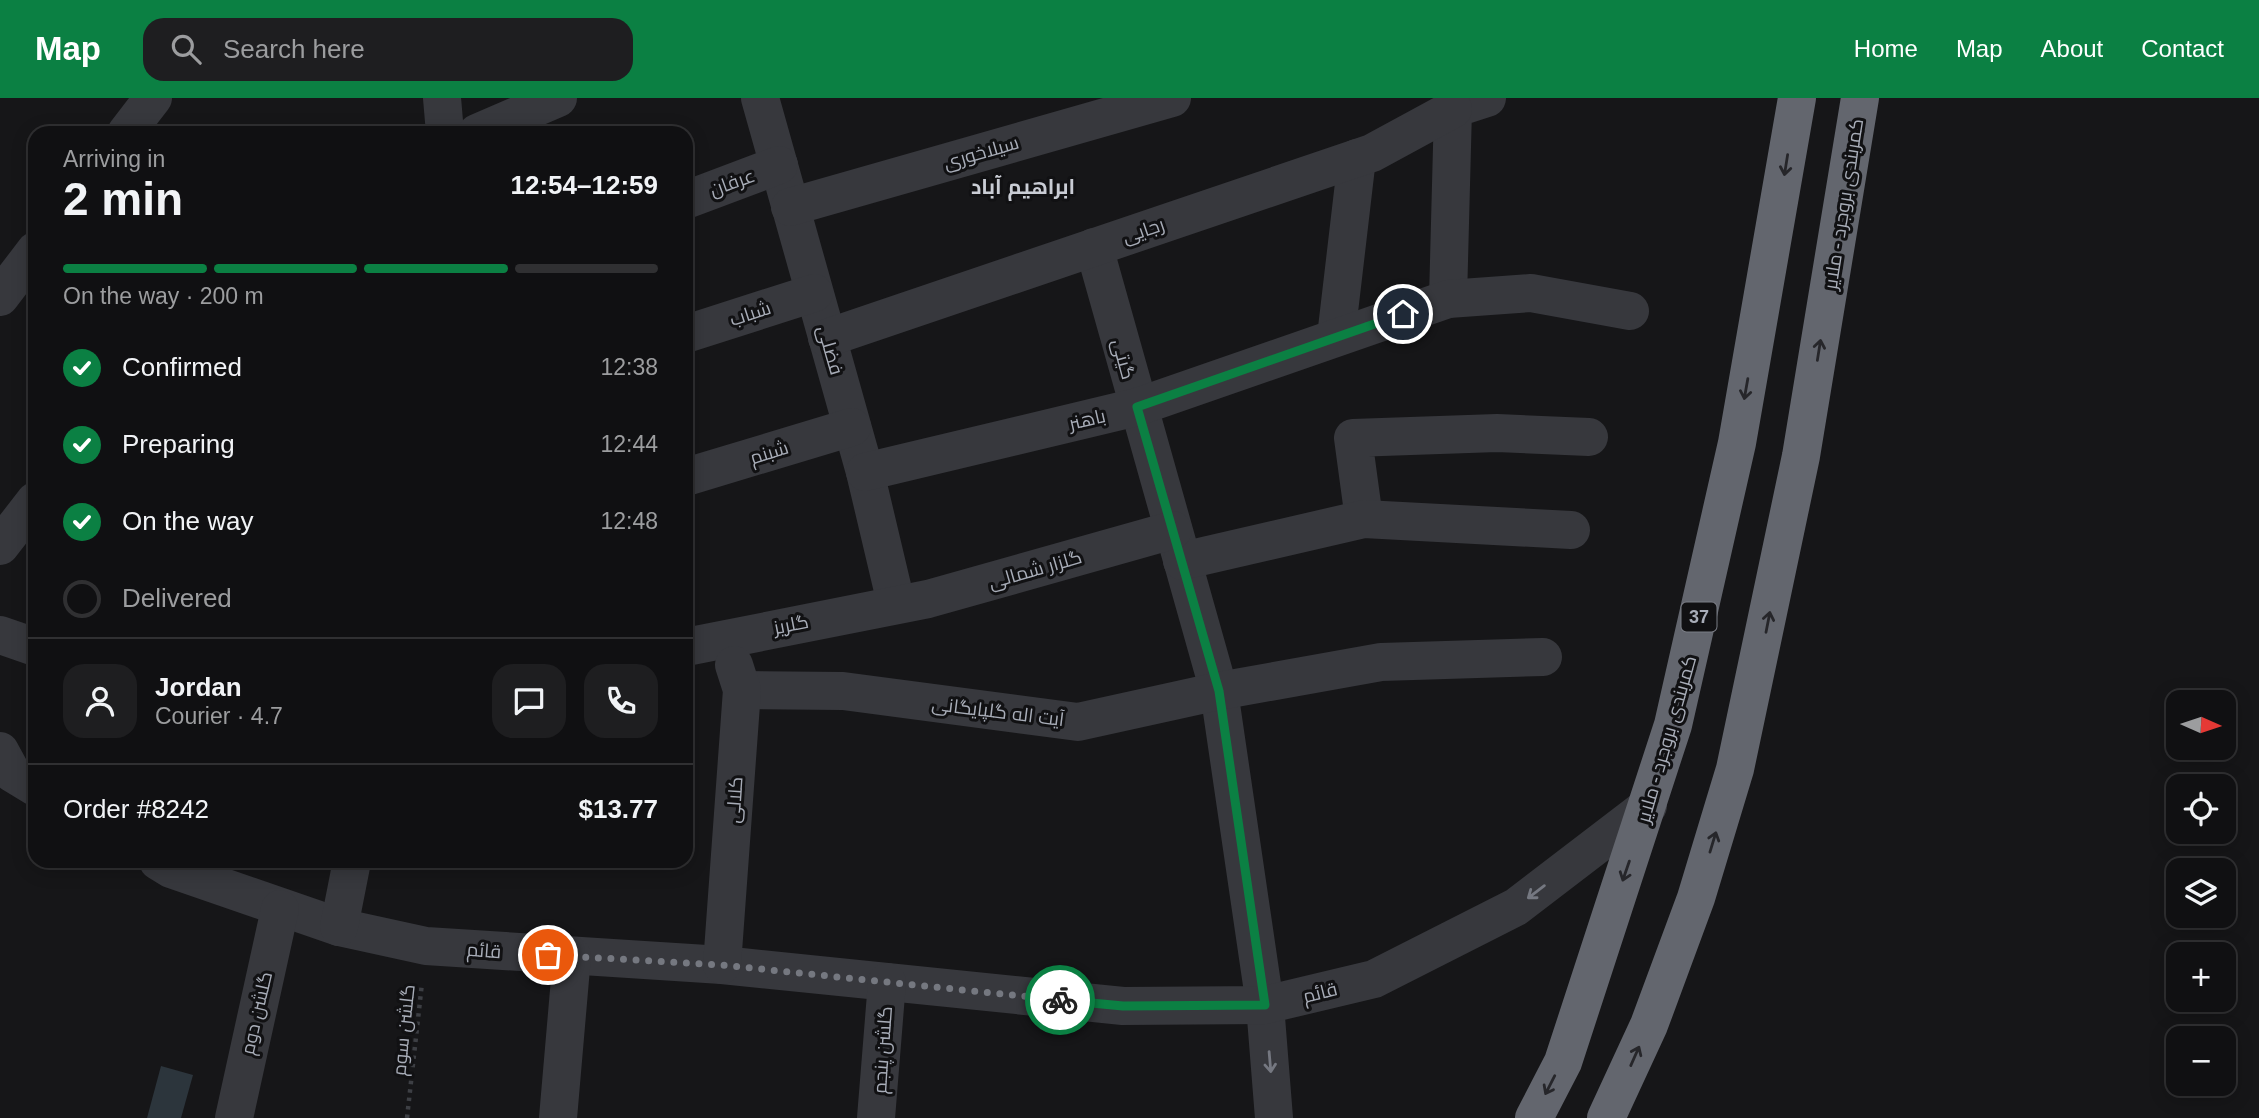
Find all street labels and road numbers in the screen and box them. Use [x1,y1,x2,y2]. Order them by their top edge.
street label: کمربندی بروجرد - ملایر [1819,117,1868,292]
street label: سیلاخوری [941,132,1022,174]
street label: عرفان [707,165,758,201]
street label: رجایی [1119,214,1167,248]
street label: شباب [727,297,773,330]
street label: فضلی [813,323,848,378]
street label: گیتی [1107,337,1139,382]
street label: باهنر [1066,405,1108,435]
street label: شبنم [747,437,792,471]
street label: گلزار شمالی [986,546,1084,594]
road number: 37 [1682,602,1716,632]
street label: گلریز [771,611,811,639]
street label: کمربندی بروجرد - ملایر [1632,653,1701,826]
street label: آیت اله گلپایگانی [930,693,1065,731]
street label: کلالی [722,776,748,824]
street label: قائم [466,939,502,965]
street label: گلشن دوم [237,970,279,1057]
street label: قائم [1301,978,1340,1010]
street label: گلشن سوم [388,983,422,1077]
street label: گلشن پنجم [869,1005,899,1095]

